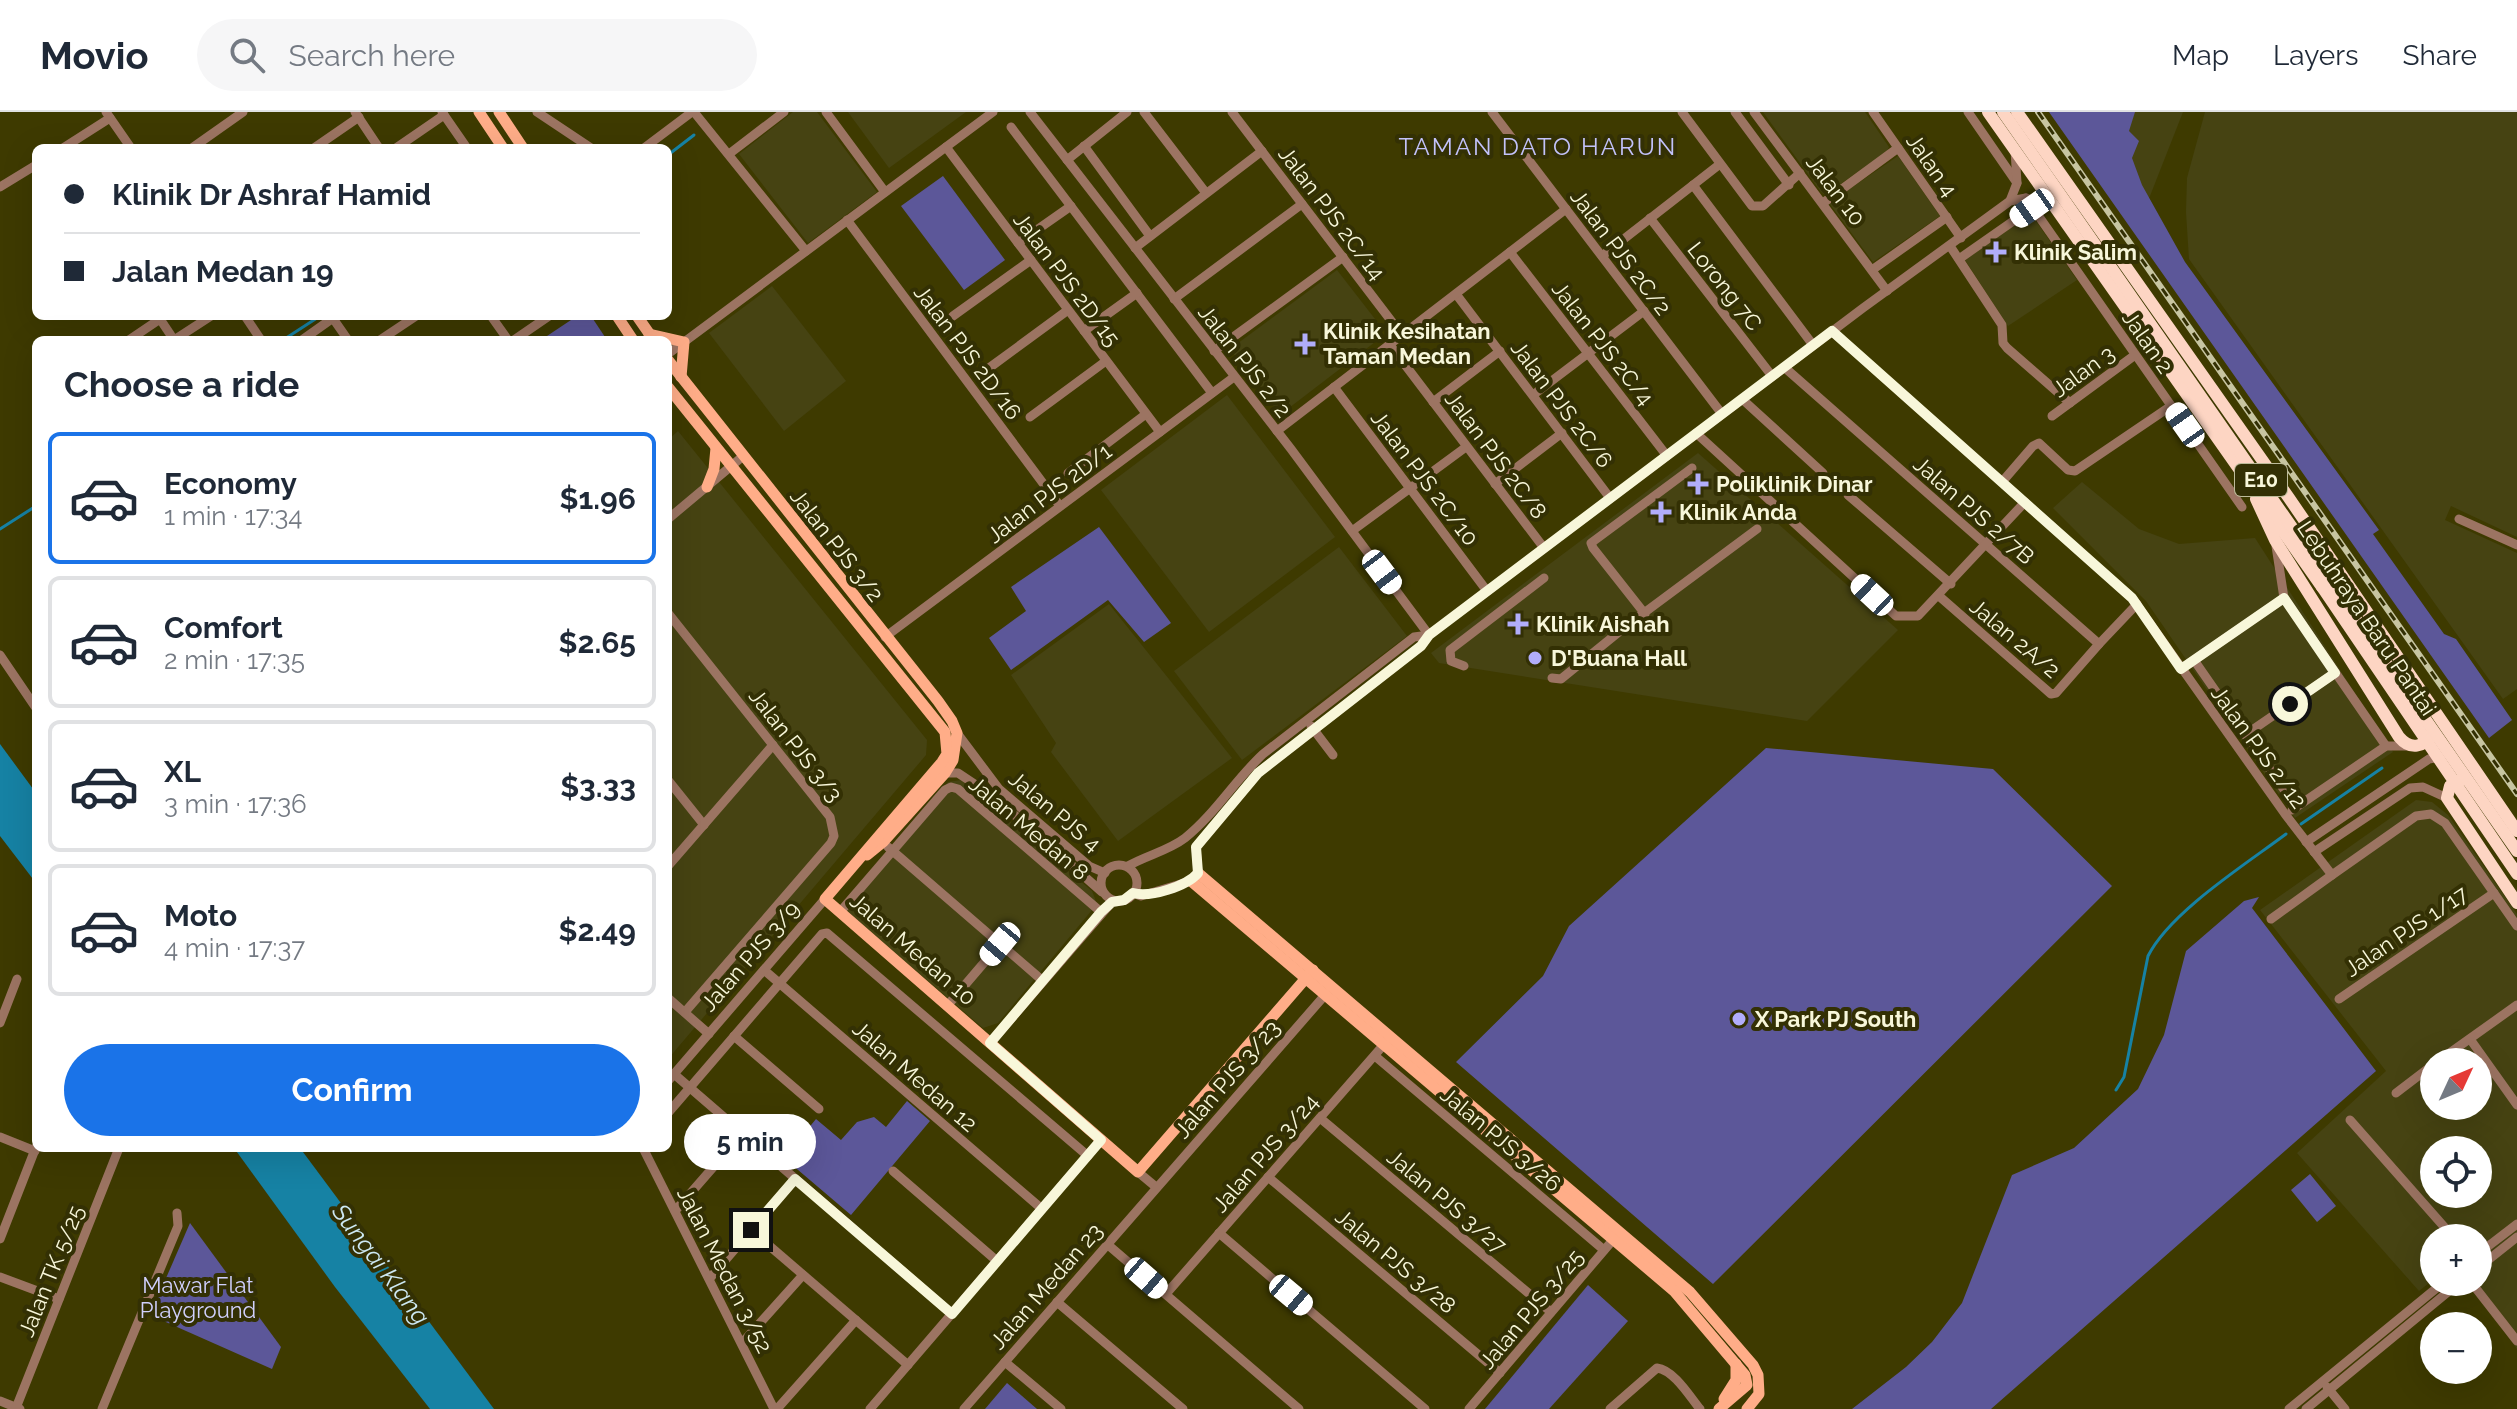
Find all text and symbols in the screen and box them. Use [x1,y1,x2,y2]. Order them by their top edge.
search box [197,19,757,91]
text: Movio [40,33,149,78]
icon: search [225,33,269,77]
text: Search here [289,38,455,73]
text: Map [2172,39,2229,72]
text: Layers [2273,39,2359,72]
text: Share [2403,39,2477,72]
street label: Jalan 4 [1901,129,1963,201]
district label: TAMAN DATO HARUN [1399,132,1677,161]
street label: Jalan PJS 2C/14 [1273,141,1391,285]
street label: Jalan 10 [1801,150,1871,230]
text: Klinik Dr Ashraf Hamid [112,177,431,212]
street label: Jalan PJS 2C/2 [1565,184,1677,320]
car [2005,184,2059,232]
street label: Jalan PJS 2D/15 [1008,207,1126,351]
street label: Lorong 7C [1682,237,1768,335]
place label: Klinik Salim [2014,239,2137,265]
marker: Klinik Salim [1985,241,2007,263]
text: Jalan Medan 19 [112,254,334,289]
street label: Jalan PJS 2C/4 [1547,276,1659,410]
street label: Jalan PJS 2D/16 [909,279,1027,425]
street label: Jalan PJS 2/2 [1193,300,1297,422]
street label: Jalan 2 [2117,306,2179,378]
place label: Klinik Kesihatan Taman Medan [1323,318,1491,369]
marker: Klinik Kesihatan Taman Medan [1294,333,1316,355]
street label: Jalan PJS 2C/6 [1506,335,1618,473]
street label: Jalan 3 [2047,340,2119,402]
text: Choose a ride [64,363,299,405]
street label: Jalan PJS 2C/8 [1440,386,1552,524]
car [2161,398,2209,452]
street label: Jalan PJS 2C/10 [1366,405,1484,551]
street label: Jalan PJS 2D/1 [982,438,1116,548]
street label: Jalan PJS 2/7B [1909,451,2039,569]
icon: car [68,462,140,534]
road number: E10 [2235,464,2287,496]
text: Economy [164,466,297,501]
place label: Poliklinik Dinar [1716,471,1873,497]
marker: Poliklinik Dinar [1687,473,1709,495]
text: $1.96 [560,481,636,516]
street label: Jalan PJS 3/2 [785,484,889,606]
place label: Klinik Anda [1679,499,1797,525]
text: 1 min · 17:34 [164,501,303,531]
marker: Klinik Anda [1650,501,1672,523]
street label: Lebuhraya Baru Pantai [2292,516,2442,720]
car [1358,546,1406,598]
car [1846,570,1898,620]
street label: Jalan 2A/2 [1965,593,2065,683]
icon: car [68,606,140,678]
text: Comfort [164,610,283,645]
place label: Klinik Aishah [1536,611,1670,637]
marker: Klinik Aishah [1507,613,1529,635]
text: $2.65 [558,625,636,660]
text: 2 min · 17:35 [164,645,305,675]
place label: D'Buana Hall [1551,645,1688,671]
marker: D'Buana Hall [1526,649,1544,667]
street label: Jalan PJS 2/12 [2206,681,2312,813]
street label: Jalan PJS 3/3 [744,683,848,807]
route start [2272,686,2308,722]
icon: car [68,750,140,822]
text: XL [164,754,201,789]
street label: Jalan PJS 4 [1004,765,1106,857]
text: $3.33 [560,769,636,804]
street label: Jalan Medan 8 [964,770,1094,886]
text: 3 min · 17:36 [164,789,307,819]
street label: Jalan PJS 1/17 [2339,880,2473,982]
street label: Jalan Medan 10 [845,887,981,1011]
icon: car [68,894,140,966]
street label: Jalan PJS 3/9 [695,896,805,1016]
text: Moto [164,898,237,933]
text: $2.49 [559,913,636,948]
car [975,918,1025,970]
text: 4 min · 17:37 [164,933,305,963]
place label: X Park PJ South [1754,1006,1916,1032]
marker: X Park PJ South [1730,1010,1748,1028]
street label: Jalan Medan 12 [848,1015,982,1137]
street label: Jalan PJS 3/23 [1169,1015,1285,1143]
button: Confirm [64,1044,640,1136]
north arrow [2420,1048,2492,1120]
map controls [2420,1048,2492,1384]
street label: Jalan PJS 3/26 [1436,1081,1566,1197]
street label: Jalan PJS 3/24 [1207,1089,1323,1217]
callout: 5 min [685,1114,817,1170]
text: 5 min [716,1127,784,1157]
button: locate [2420,1136,2492,1208]
street label: Jalan PJS 3/27 [1382,1144,1512,1259]
street label: Jalan Medan 3/52 [672,1183,778,1357]
water label: Sungai Klang [326,1197,436,1330]
street label: Jalan TK 5/25 [13,1202,89,1340]
street label: Jalan PJS 3/28 [1331,1203,1461,1319]
route end [733,1212,769,1248]
street label: Jalan Medan 23 [984,1218,1108,1354]
button: + [2420,1224,2492,1296]
street label: Jalan PJS 3/25 [1474,1244,1588,1374]
car [1120,1253,1172,1303]
car [1265,1270,1317,1320]
park label: Mawar Flat Playground [140,1272,256,1323]
button: − [2420,1312,2492,1384]

